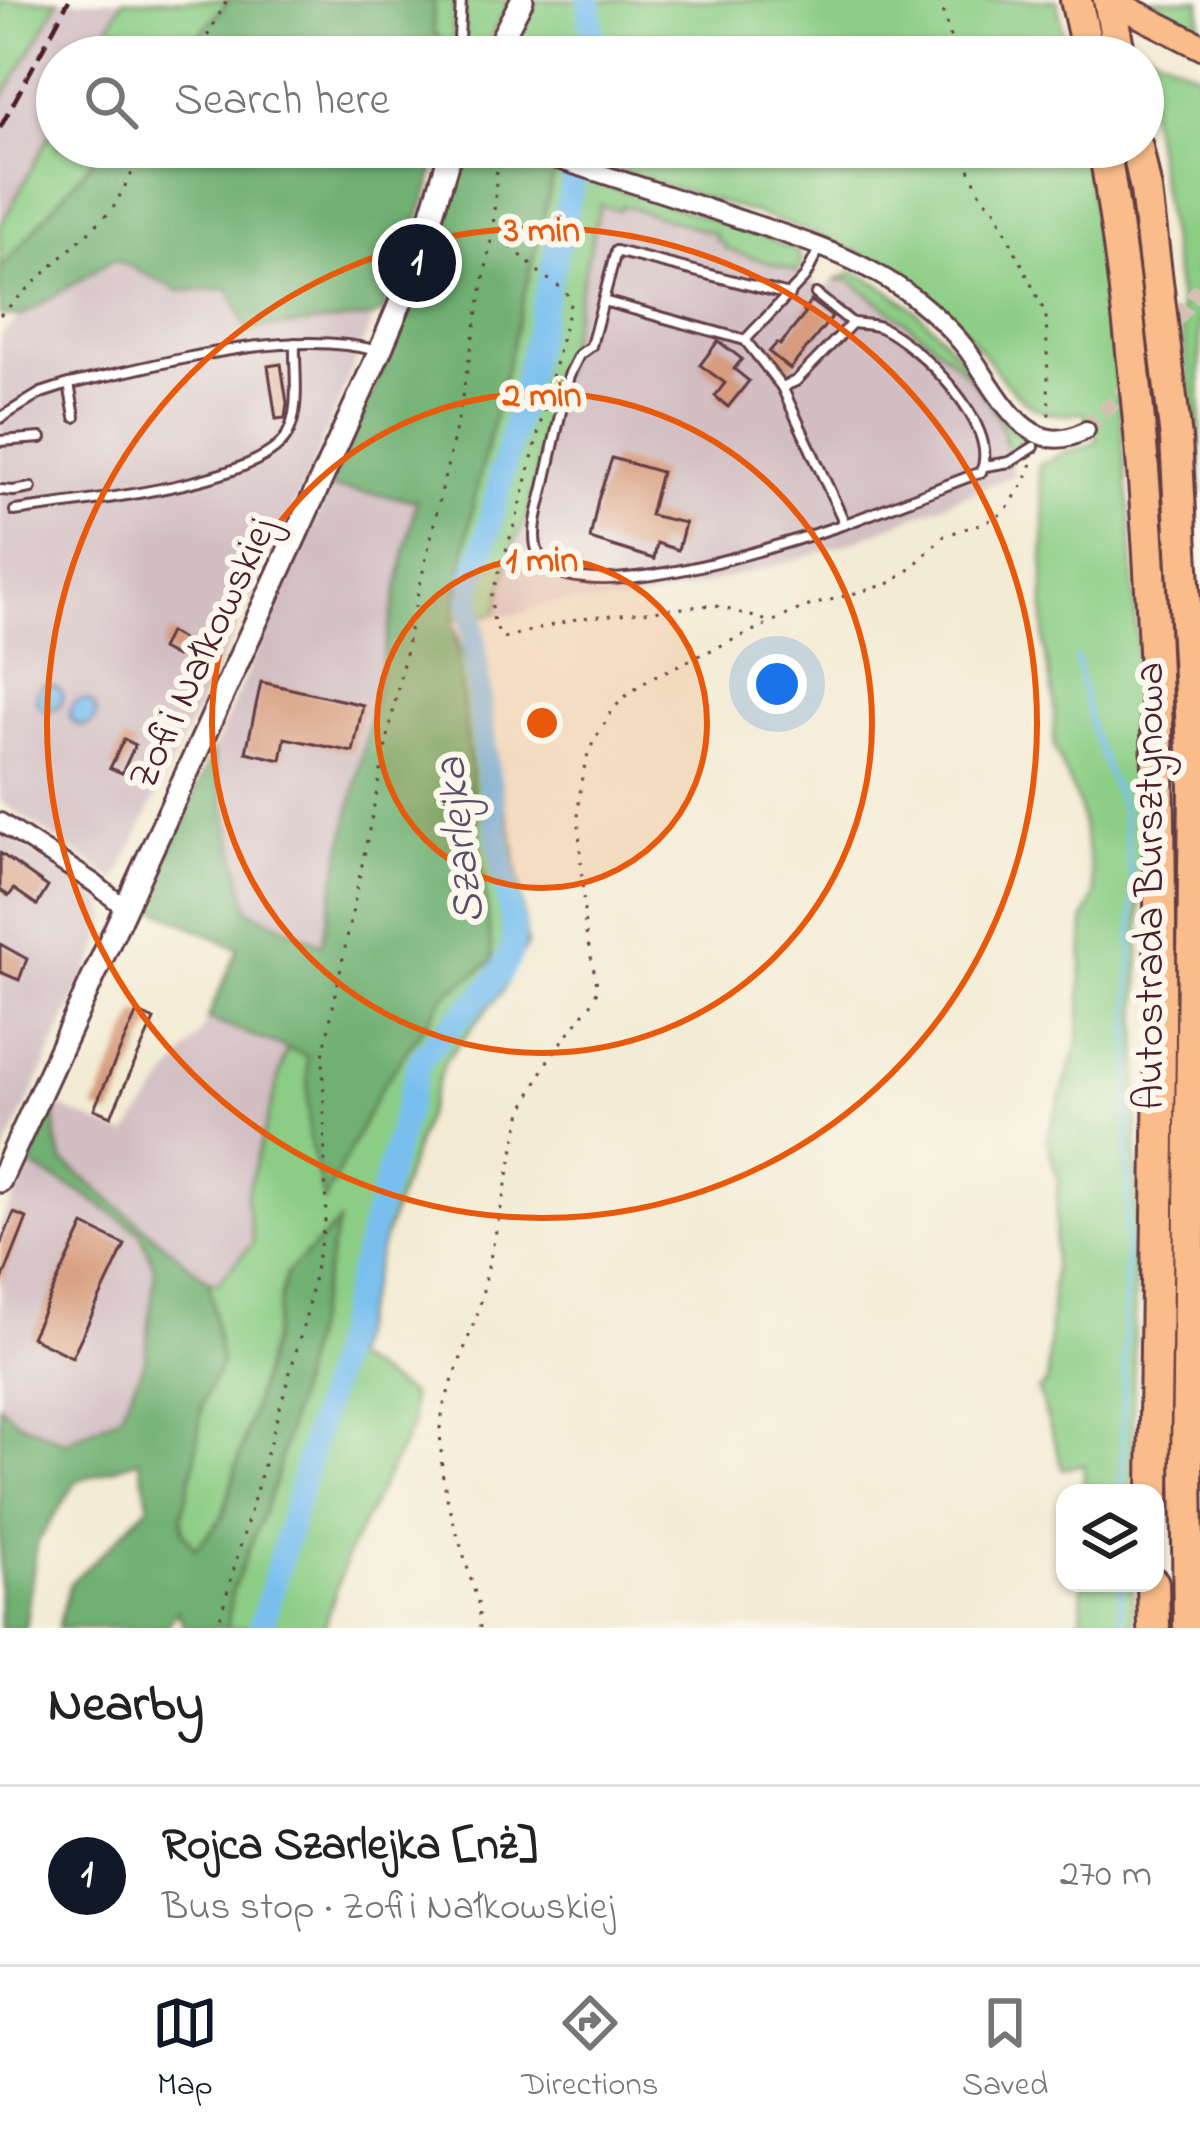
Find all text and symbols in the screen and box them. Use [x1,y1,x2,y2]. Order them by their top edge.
search box [36,36,1164,168]
icon: search [78,69,144,135]
text: Search here [174,69,390,135]
text: 3 min [503,206,580,259]
pin: 1 [378,218,456,308]
text: 2 min [501,371,582,424]
street label: Zofii Nałkowskiej [114,506,294,800]
text: 1 min [506,536,578,589]
your location [747,654,807,714]
street label: Autostrada Bursztynowa [1121,662,1182,1110]
centre of rings [521,702,563,744]
water label: Szarlejka [419,753,505,927]
map controls [1056,1484,1164,1592]
button: layers [1056,1484,1164,1592]
text: Nearby [48,1669,204,1744]
text: Rojca Szarlejka [nż] [162,1814,537,1880]
text: 1 [81,1847,93,1904]
text: 270 m [1060,1847,1152,1904]
text: Bus stop · Zofii Nałkowskiej [162,1880,615,1937]
tab: Map [152,1990,218,2110]
tab: Directions [521,1990,659,2110]
tab: Saved [962,1990,1048,2110]

